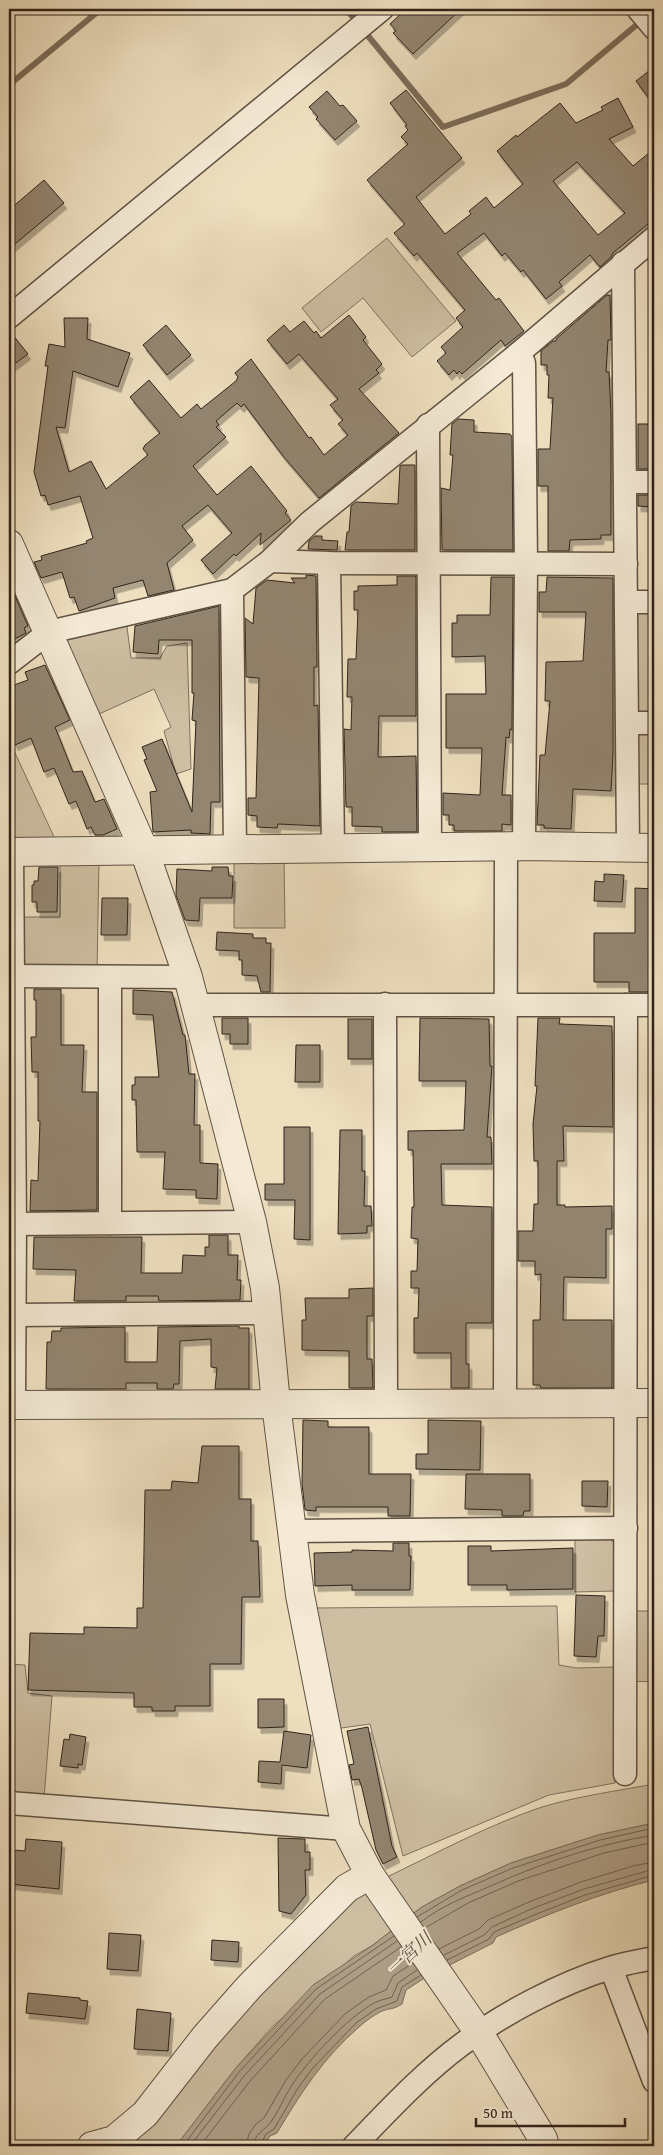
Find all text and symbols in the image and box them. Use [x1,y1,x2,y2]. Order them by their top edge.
water label: 一宮川 [380,1924,439,1982]
scale bar [476,2095,624,2127]
text: 50 m [483,2102,514,2123]

